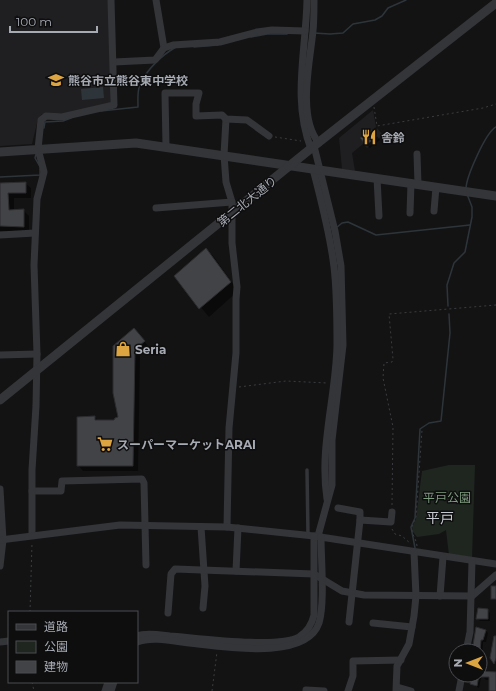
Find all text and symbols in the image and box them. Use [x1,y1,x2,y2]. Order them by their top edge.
scale bar [10,8,97,34]
text: 100 m [16,14,52,29]
school or university icon: 熊谷市立熊谷東中学校 [47,71,65,89]
place label: 熊谷市立熊谷東中学校 [68,73,188,88]
restaurant icon: 舎鈴 [360,128,378,146]
place label: 舎鈴 [381,130,405,145]
street label: 第二北大通り [214,173,280,229]
shop icon: Seria [114,340,132,358]
place label: Seria [135,342,166,357]
supermarket icon: スーパーマーケットARAI [96,435,114,453]
place label: スーパーマーケットARAI [117,437,256,452]
park label: 平戸公園 [423,490,471,505]
district label: 平戸 [426,509,454,527]
legend [8,611,138,683]
text: 道路 [44,619,68,634]
text: 公園 [44,639,68,654]
north arrow [448,643,488,683]
text: 建物 [44,659,68,674]
text: N [451,659,465,667]

